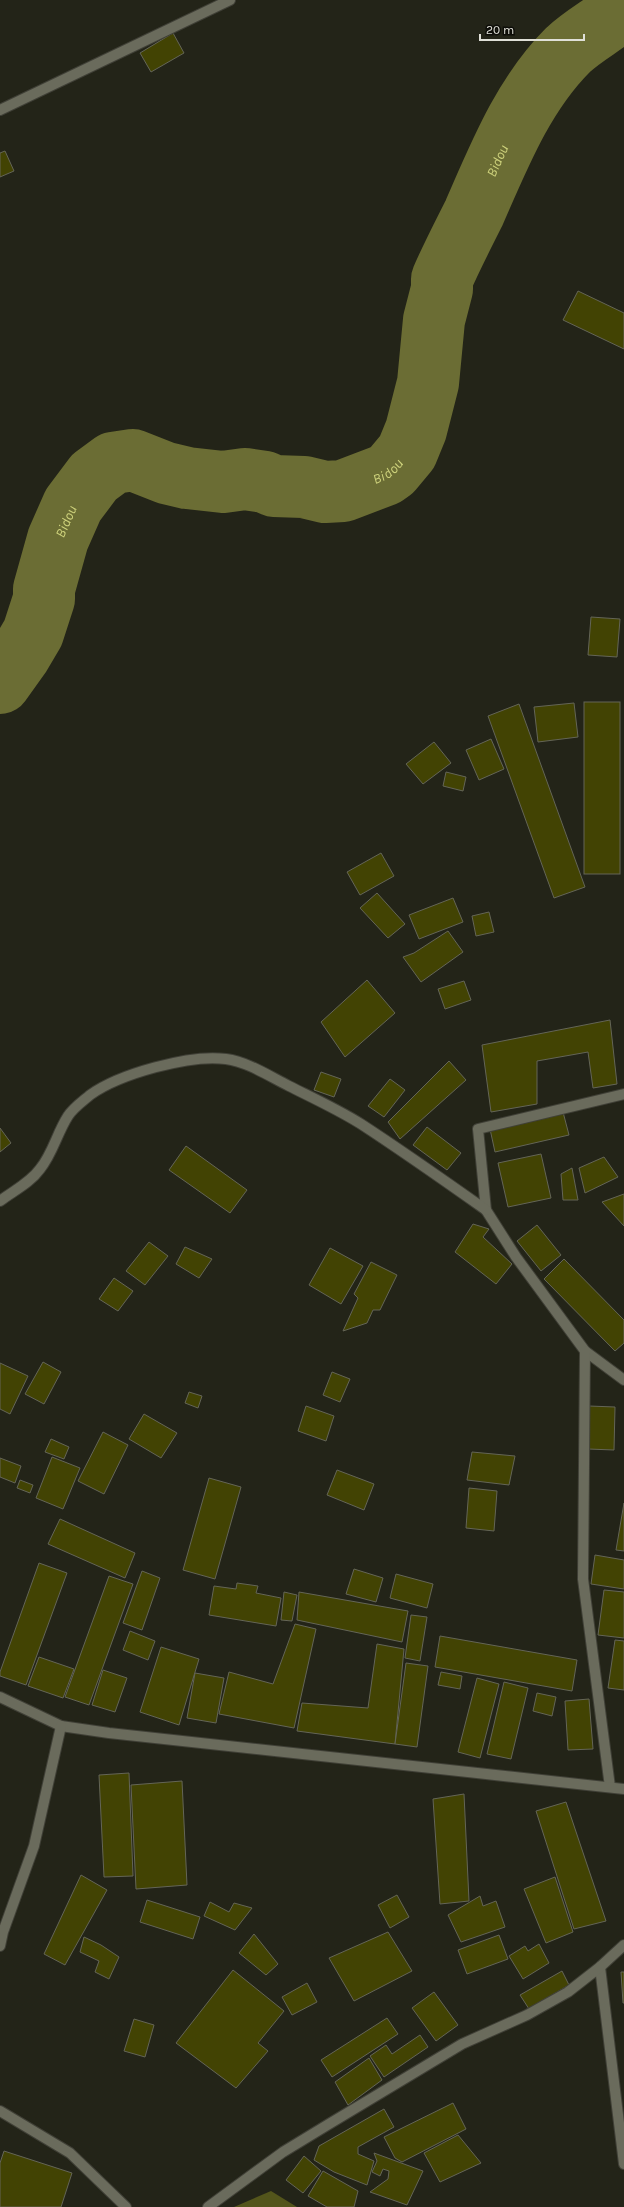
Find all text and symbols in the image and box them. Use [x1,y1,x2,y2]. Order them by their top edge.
scale bar [480,16,584,42]
text: 20 m [486,23,514,37]
water label: Bidou [483,142,512,180]
water label: Bidou [370,455,407,488]
water label: Bidou [52,503,81,540]

